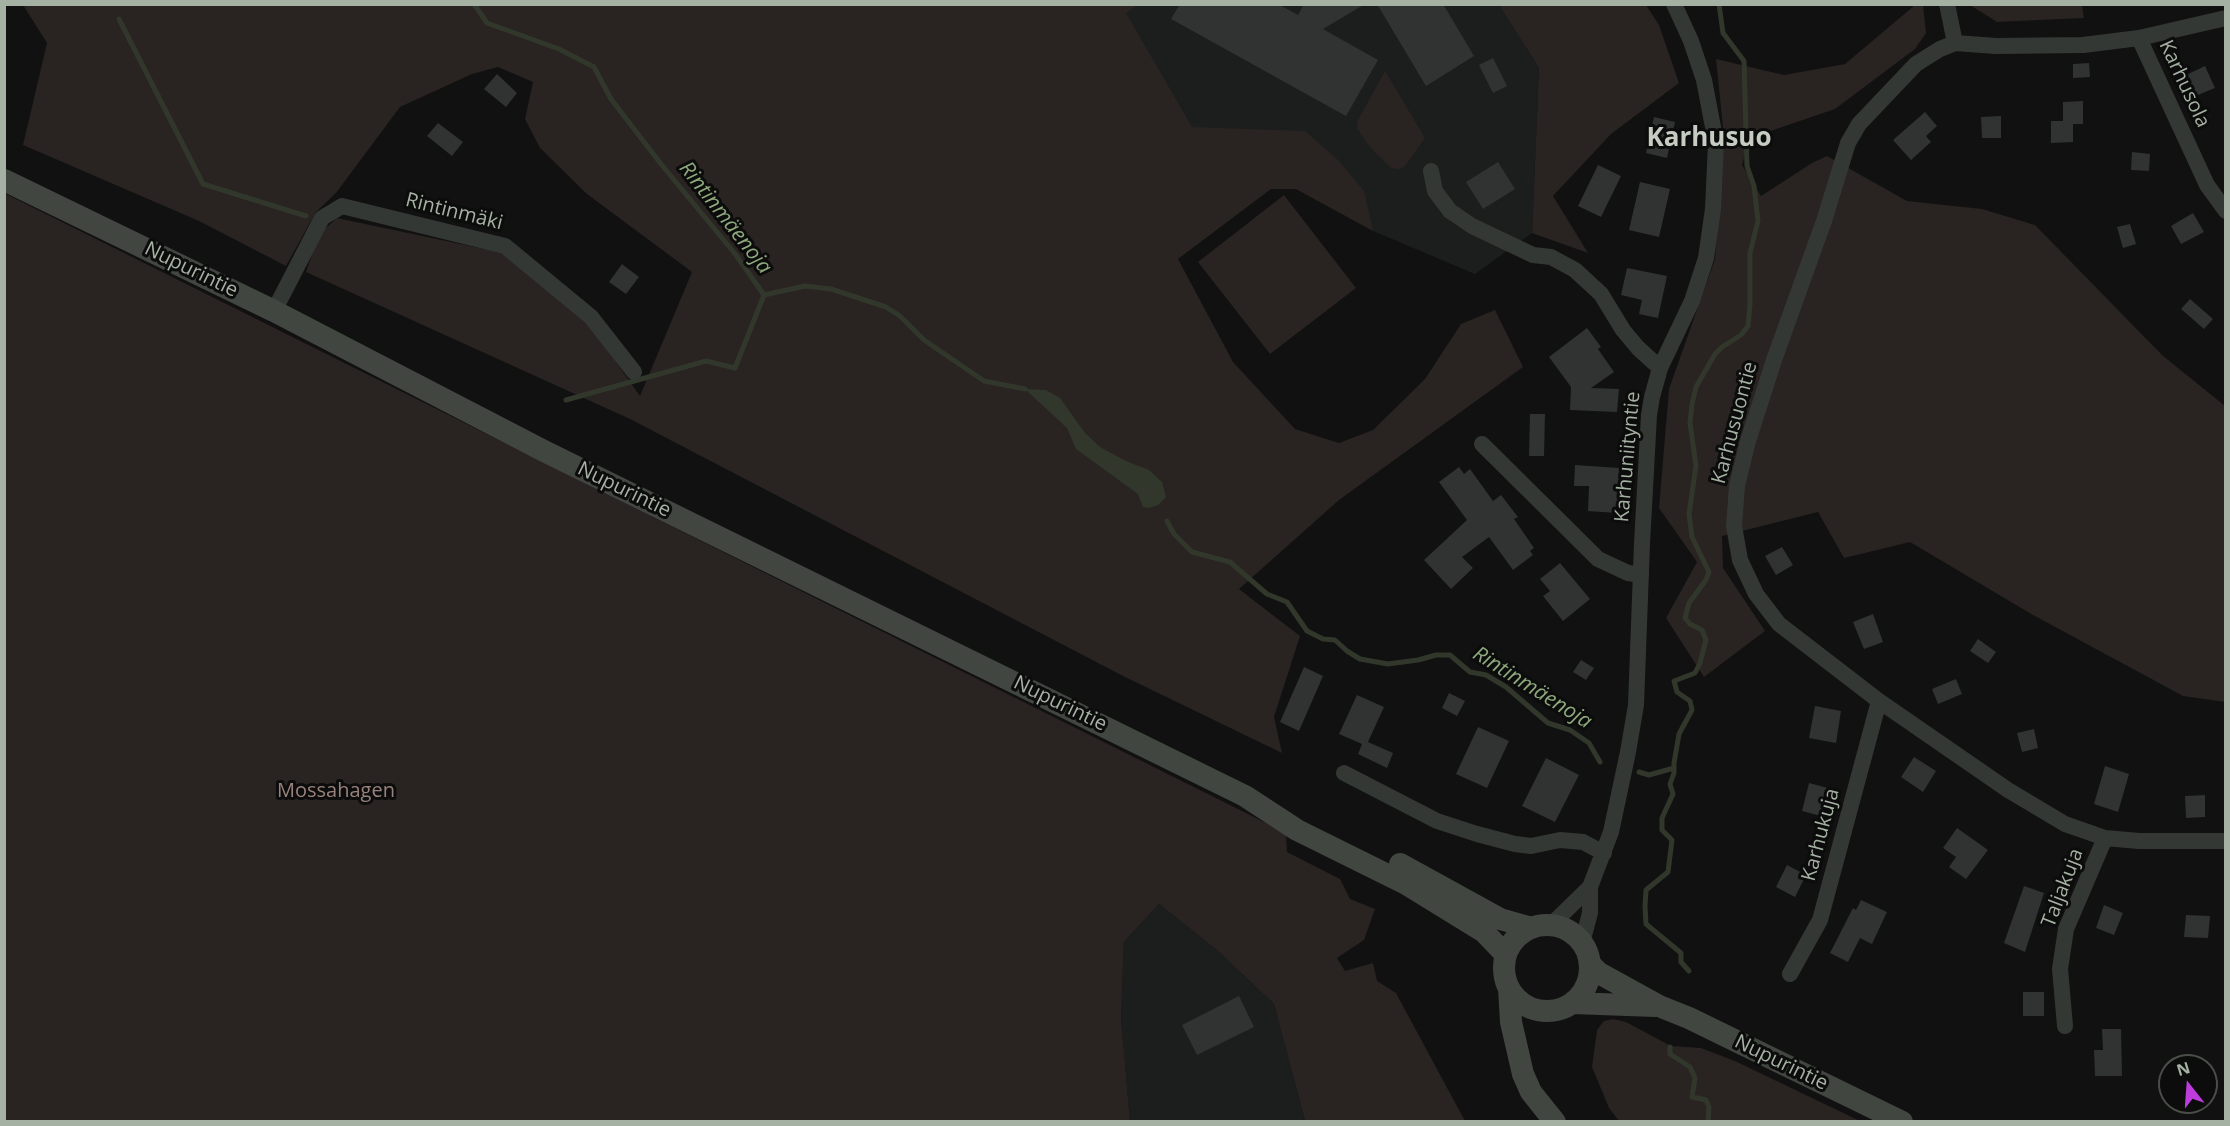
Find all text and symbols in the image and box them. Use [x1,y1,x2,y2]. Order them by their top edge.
street label: Karhusola [2153,36,2215,132]
district label: Karhusuo [1646,123,1772,155]
water label: Rintinmäenoja [673,157,777,279]
street label: Rintinmäki [403,188,505,236]
street label: Nupurintie [140,237,242,303]
street label: Karhusuontie [1707,359,1763,487]
street label: Karhuniityntie [1610,391,1646,523]
street label: Nupurintie [573,457,675,523]
water label: Rintinmäenoja [1468,641,1596,735]
street label: Nupurintie [1009,671,1111,737]
park label: Mossahagen [277,779,395,803]
street label: Karhukuja [1797,786,1845,884]
street label: Taljakuja [2037,845,2089,931]
street label: Nupurintie [1730,1030,1832,1096]
north arrow [2158,1054,2218,1114]
text: N [2174,1056,2193,1081]

